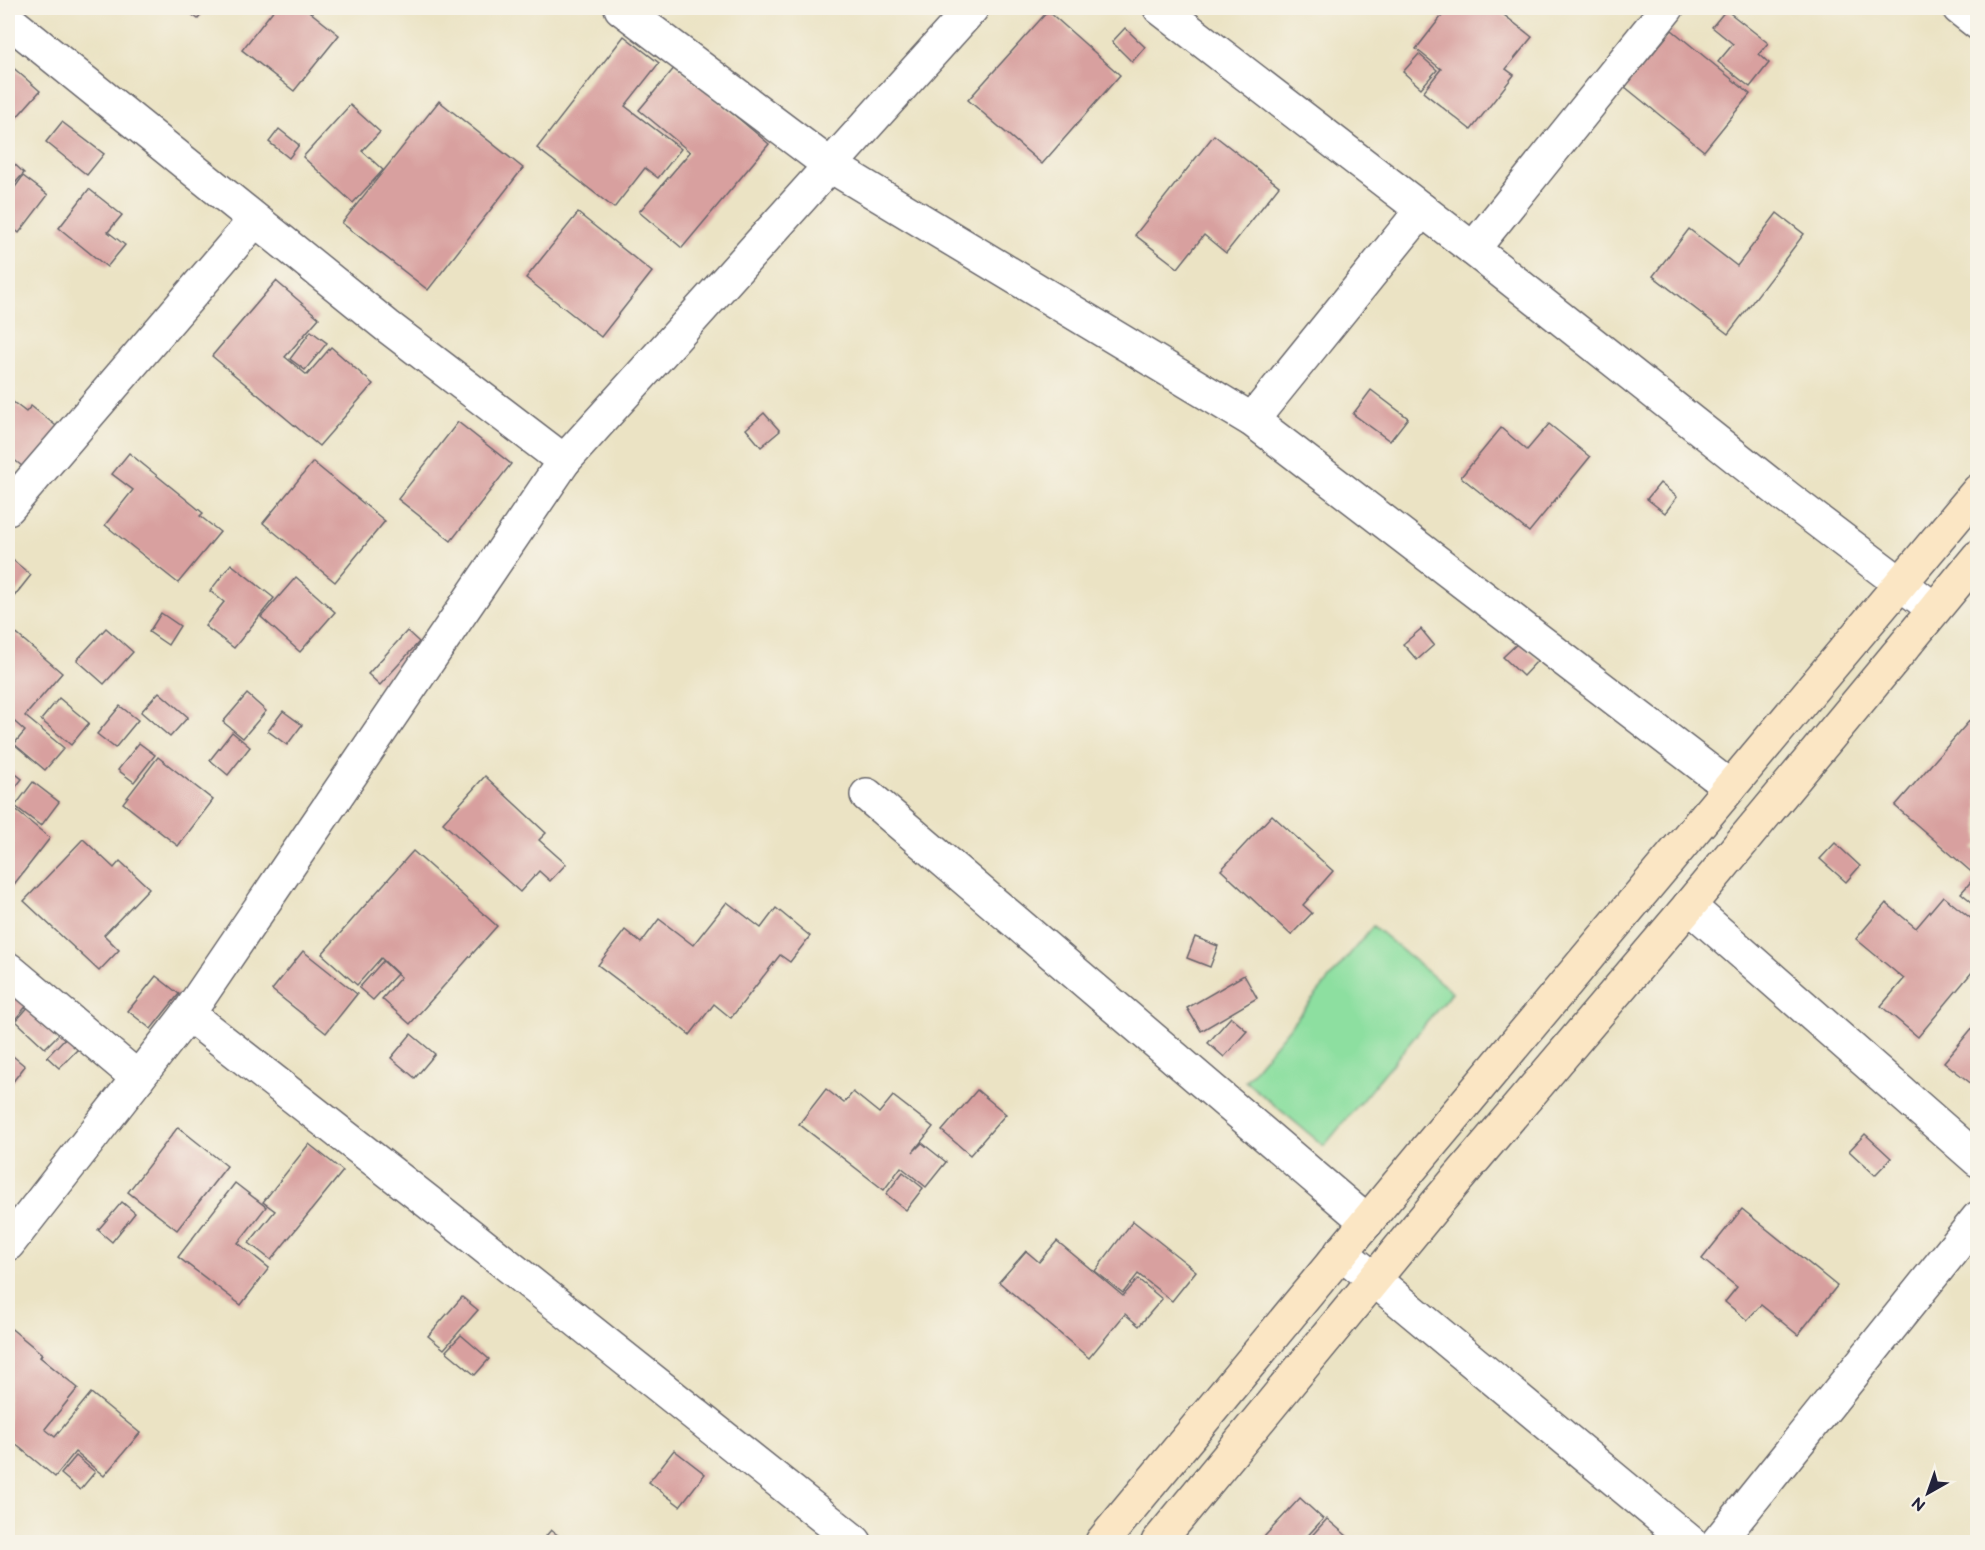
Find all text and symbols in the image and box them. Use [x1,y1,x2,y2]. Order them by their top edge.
north arrow [1898,1463,1958,1523]
text: N [1909,1492,1930,1514]

